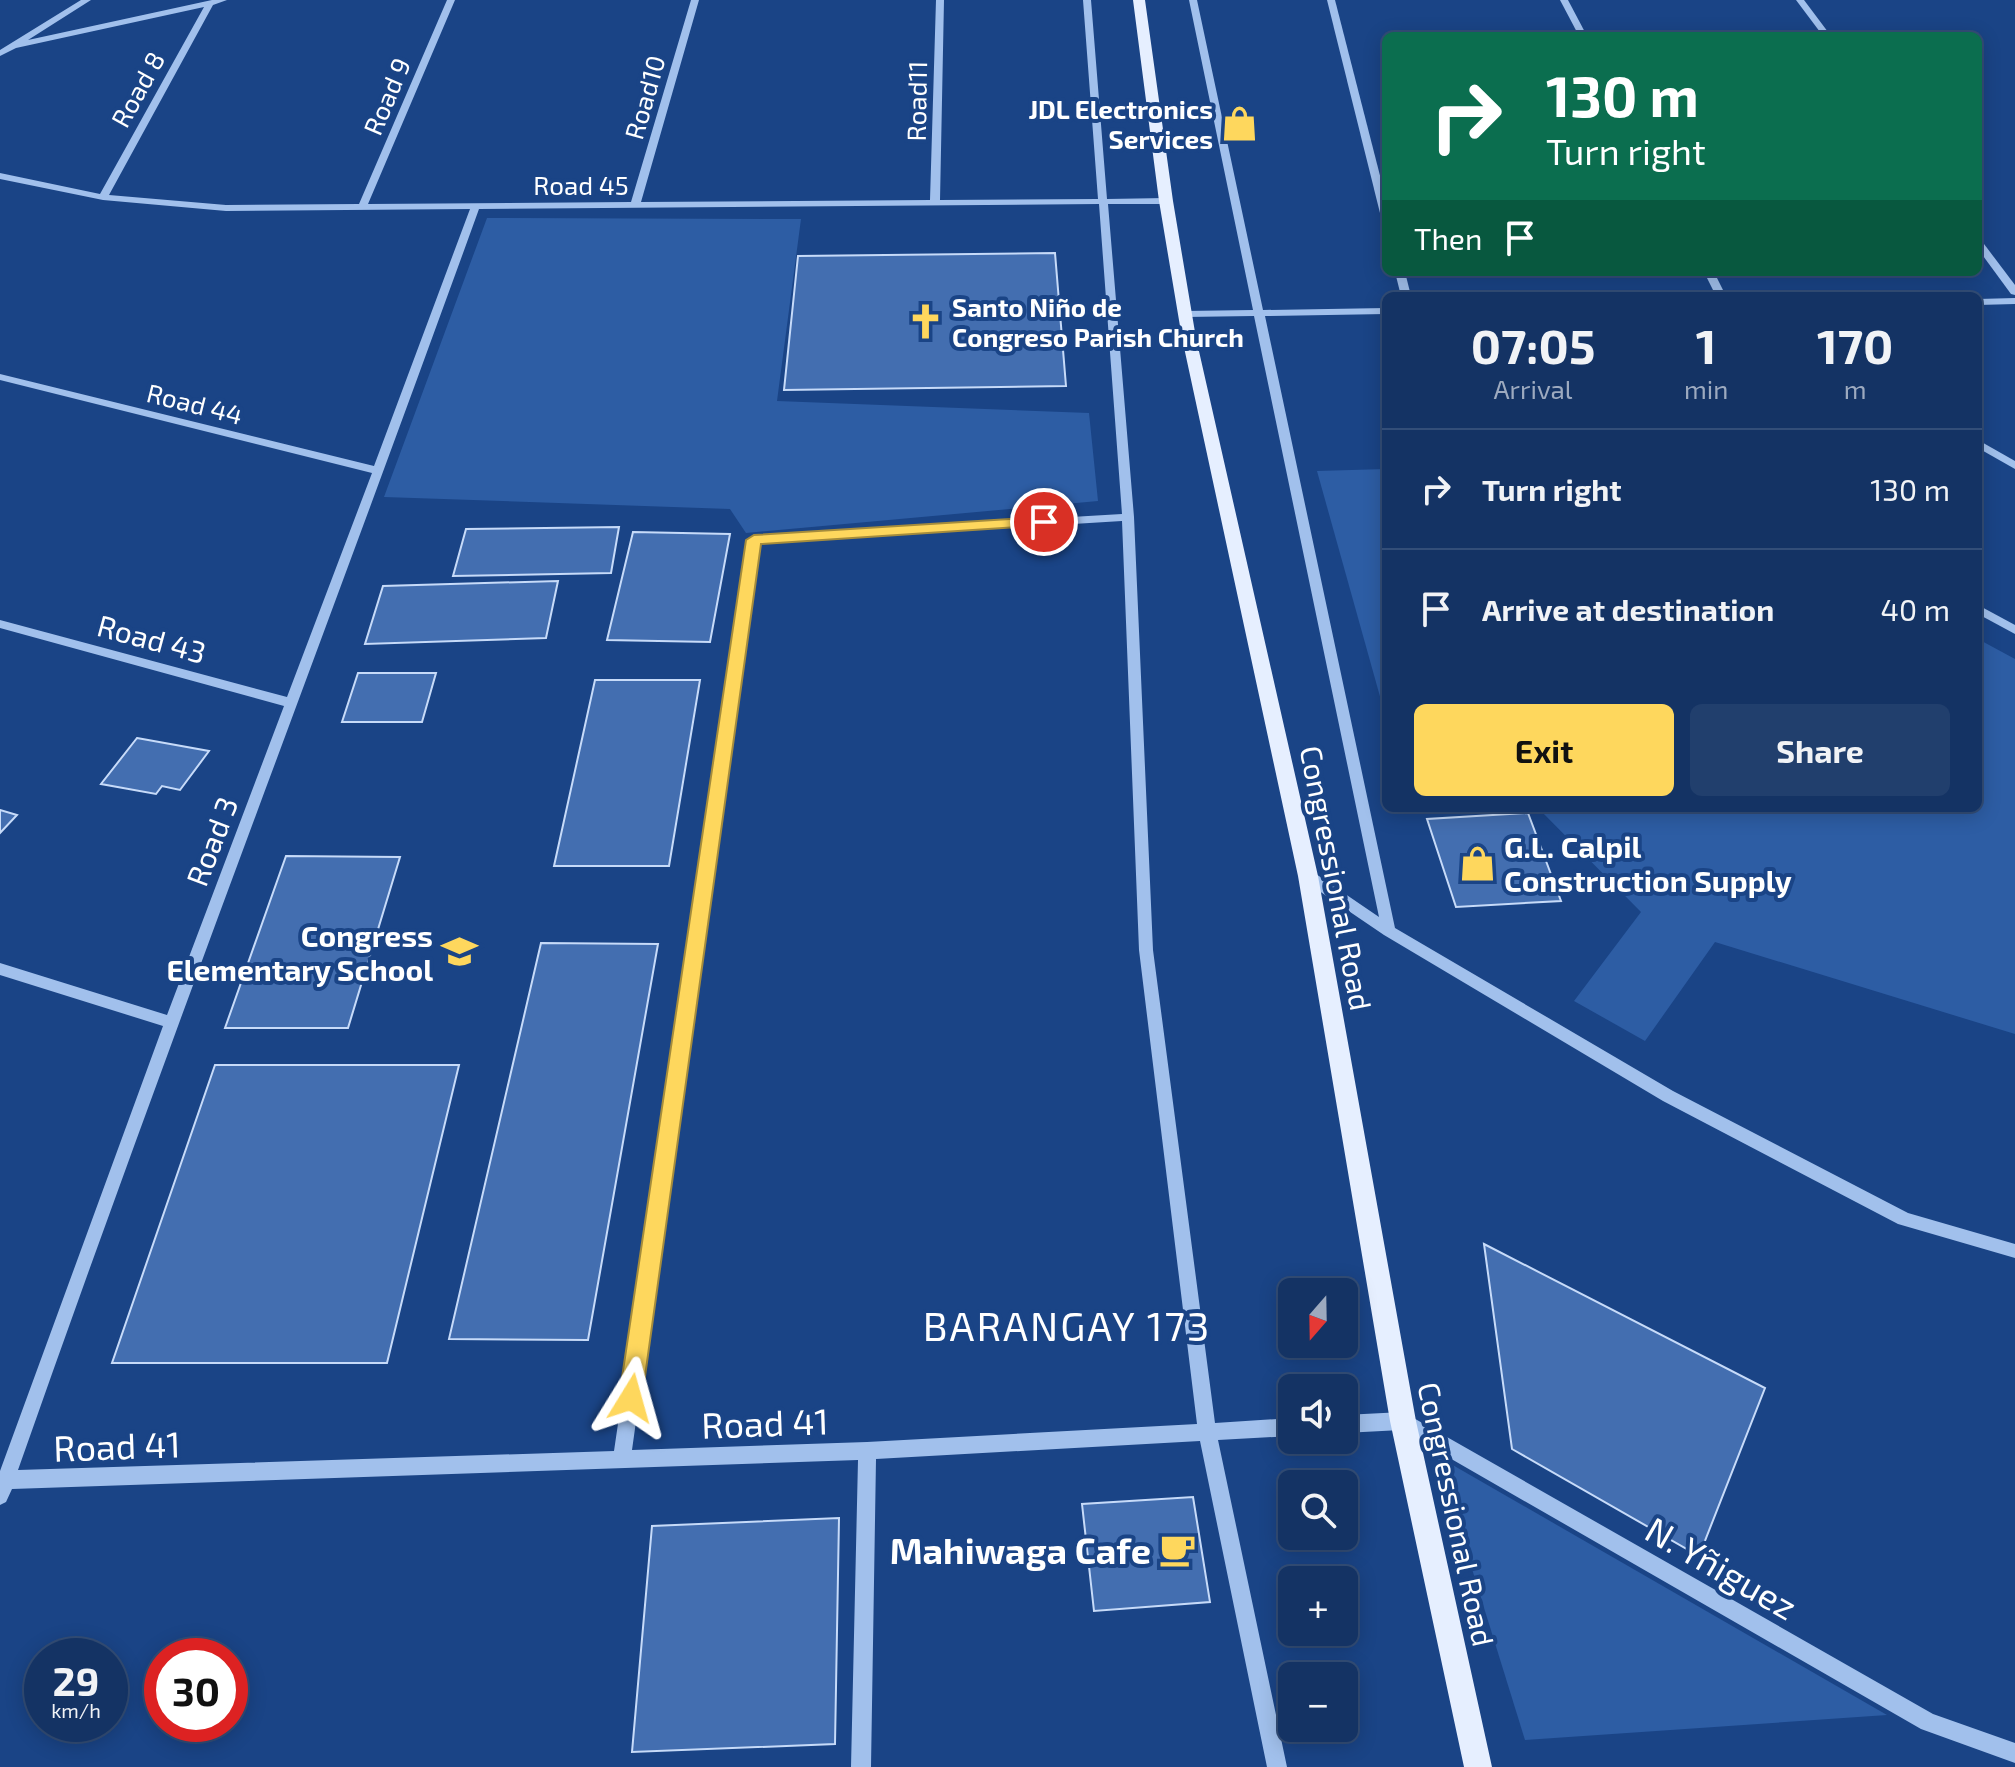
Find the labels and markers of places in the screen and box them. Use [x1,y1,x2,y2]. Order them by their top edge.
place label: JDL Electronics Services [1028,93,1213,154]
shop icon: JDL Electronics Services [1220,104,1258,142]
place label: Santo Niño de Congreso Parish Church [952,291,1244,352]
church icon: Santo Niño de Congreso Parish Church [907,302,945,340]
pin [1010,488,1078,556]
place label: G.L. Calpil Construction Supply [1504,828,1792,899]
shop icon: G.L. Calpil Construction Supply [1459,844,1497,882]
place label: Congress Elementary School [166,917,433,988]
school or university icon: Congress Elementary School [440,933,478,971]
place label: Mahiwaga Cafe [890,1528,1151,1571]
cafe icon: Mahiwaga Cafe [1158,1530,1196,1568]

